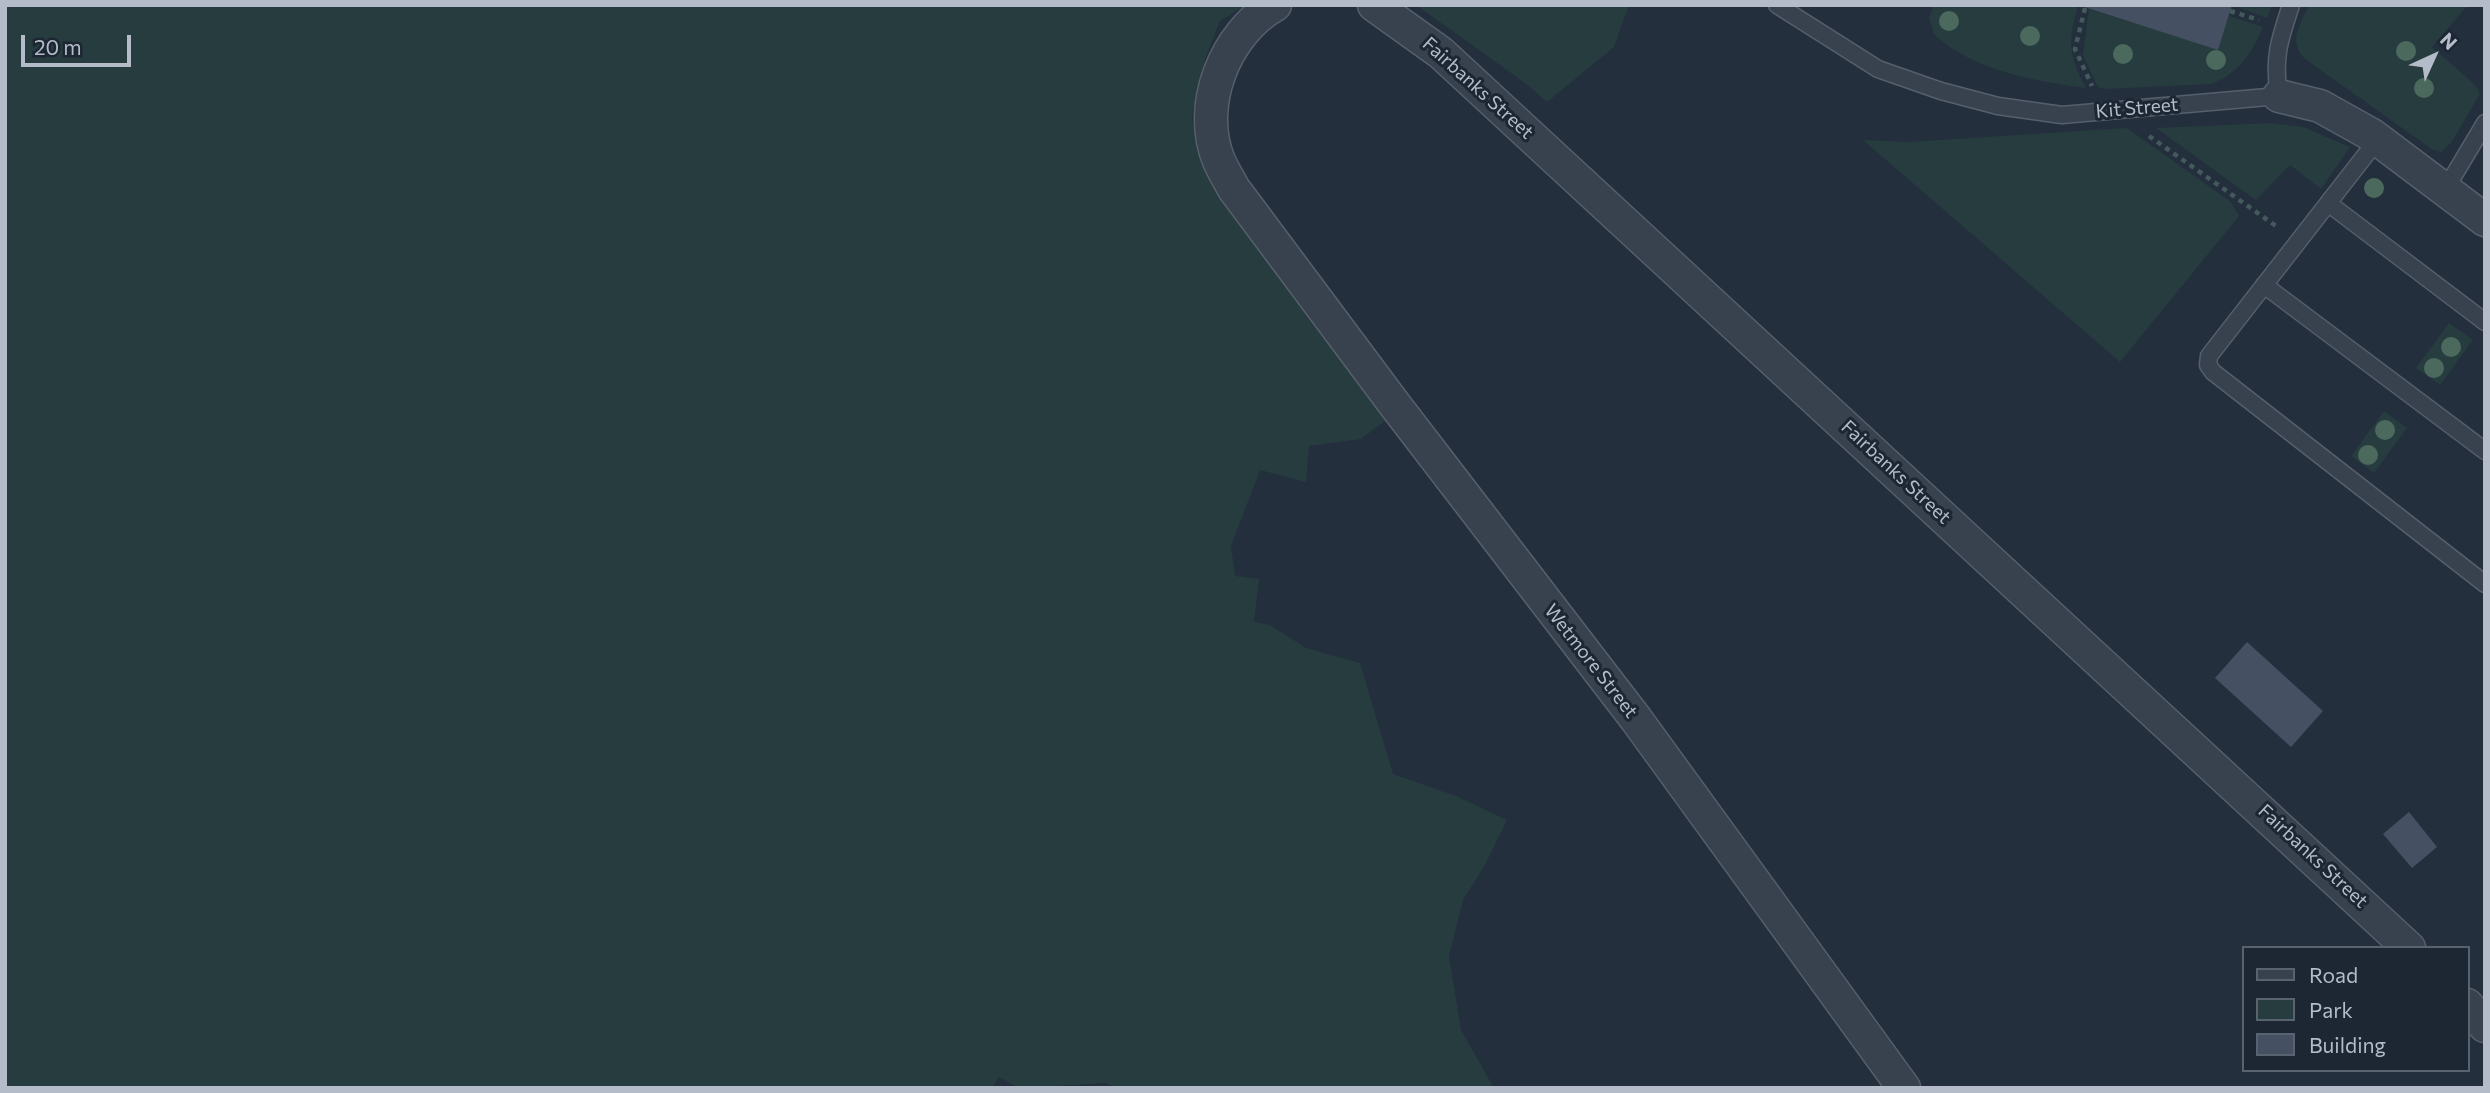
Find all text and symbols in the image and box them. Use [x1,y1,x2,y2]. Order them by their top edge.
scale bar [24,21,135,65]
north arrow [2399,21,2469,91]
text: N [2436,28,2462,54]
street label: Fairbanks Street [1418,32,1538,144]
text: 20 m [34,34,82,59]
street label: Kit Street [2095,93,2179,123]
street label: Fairbanks Street [1837,415,1955,529]
street label: Wetmore Street [1539,599,1643,723]
street label: Fairbanks Street [2254,799,2372,913]
legend [2242,946,2469,1072]
text: Road [2309,962,2358,987]
text: Park [2309,997,2353,1022]
text: Building [2309,1032,2386,1057]

